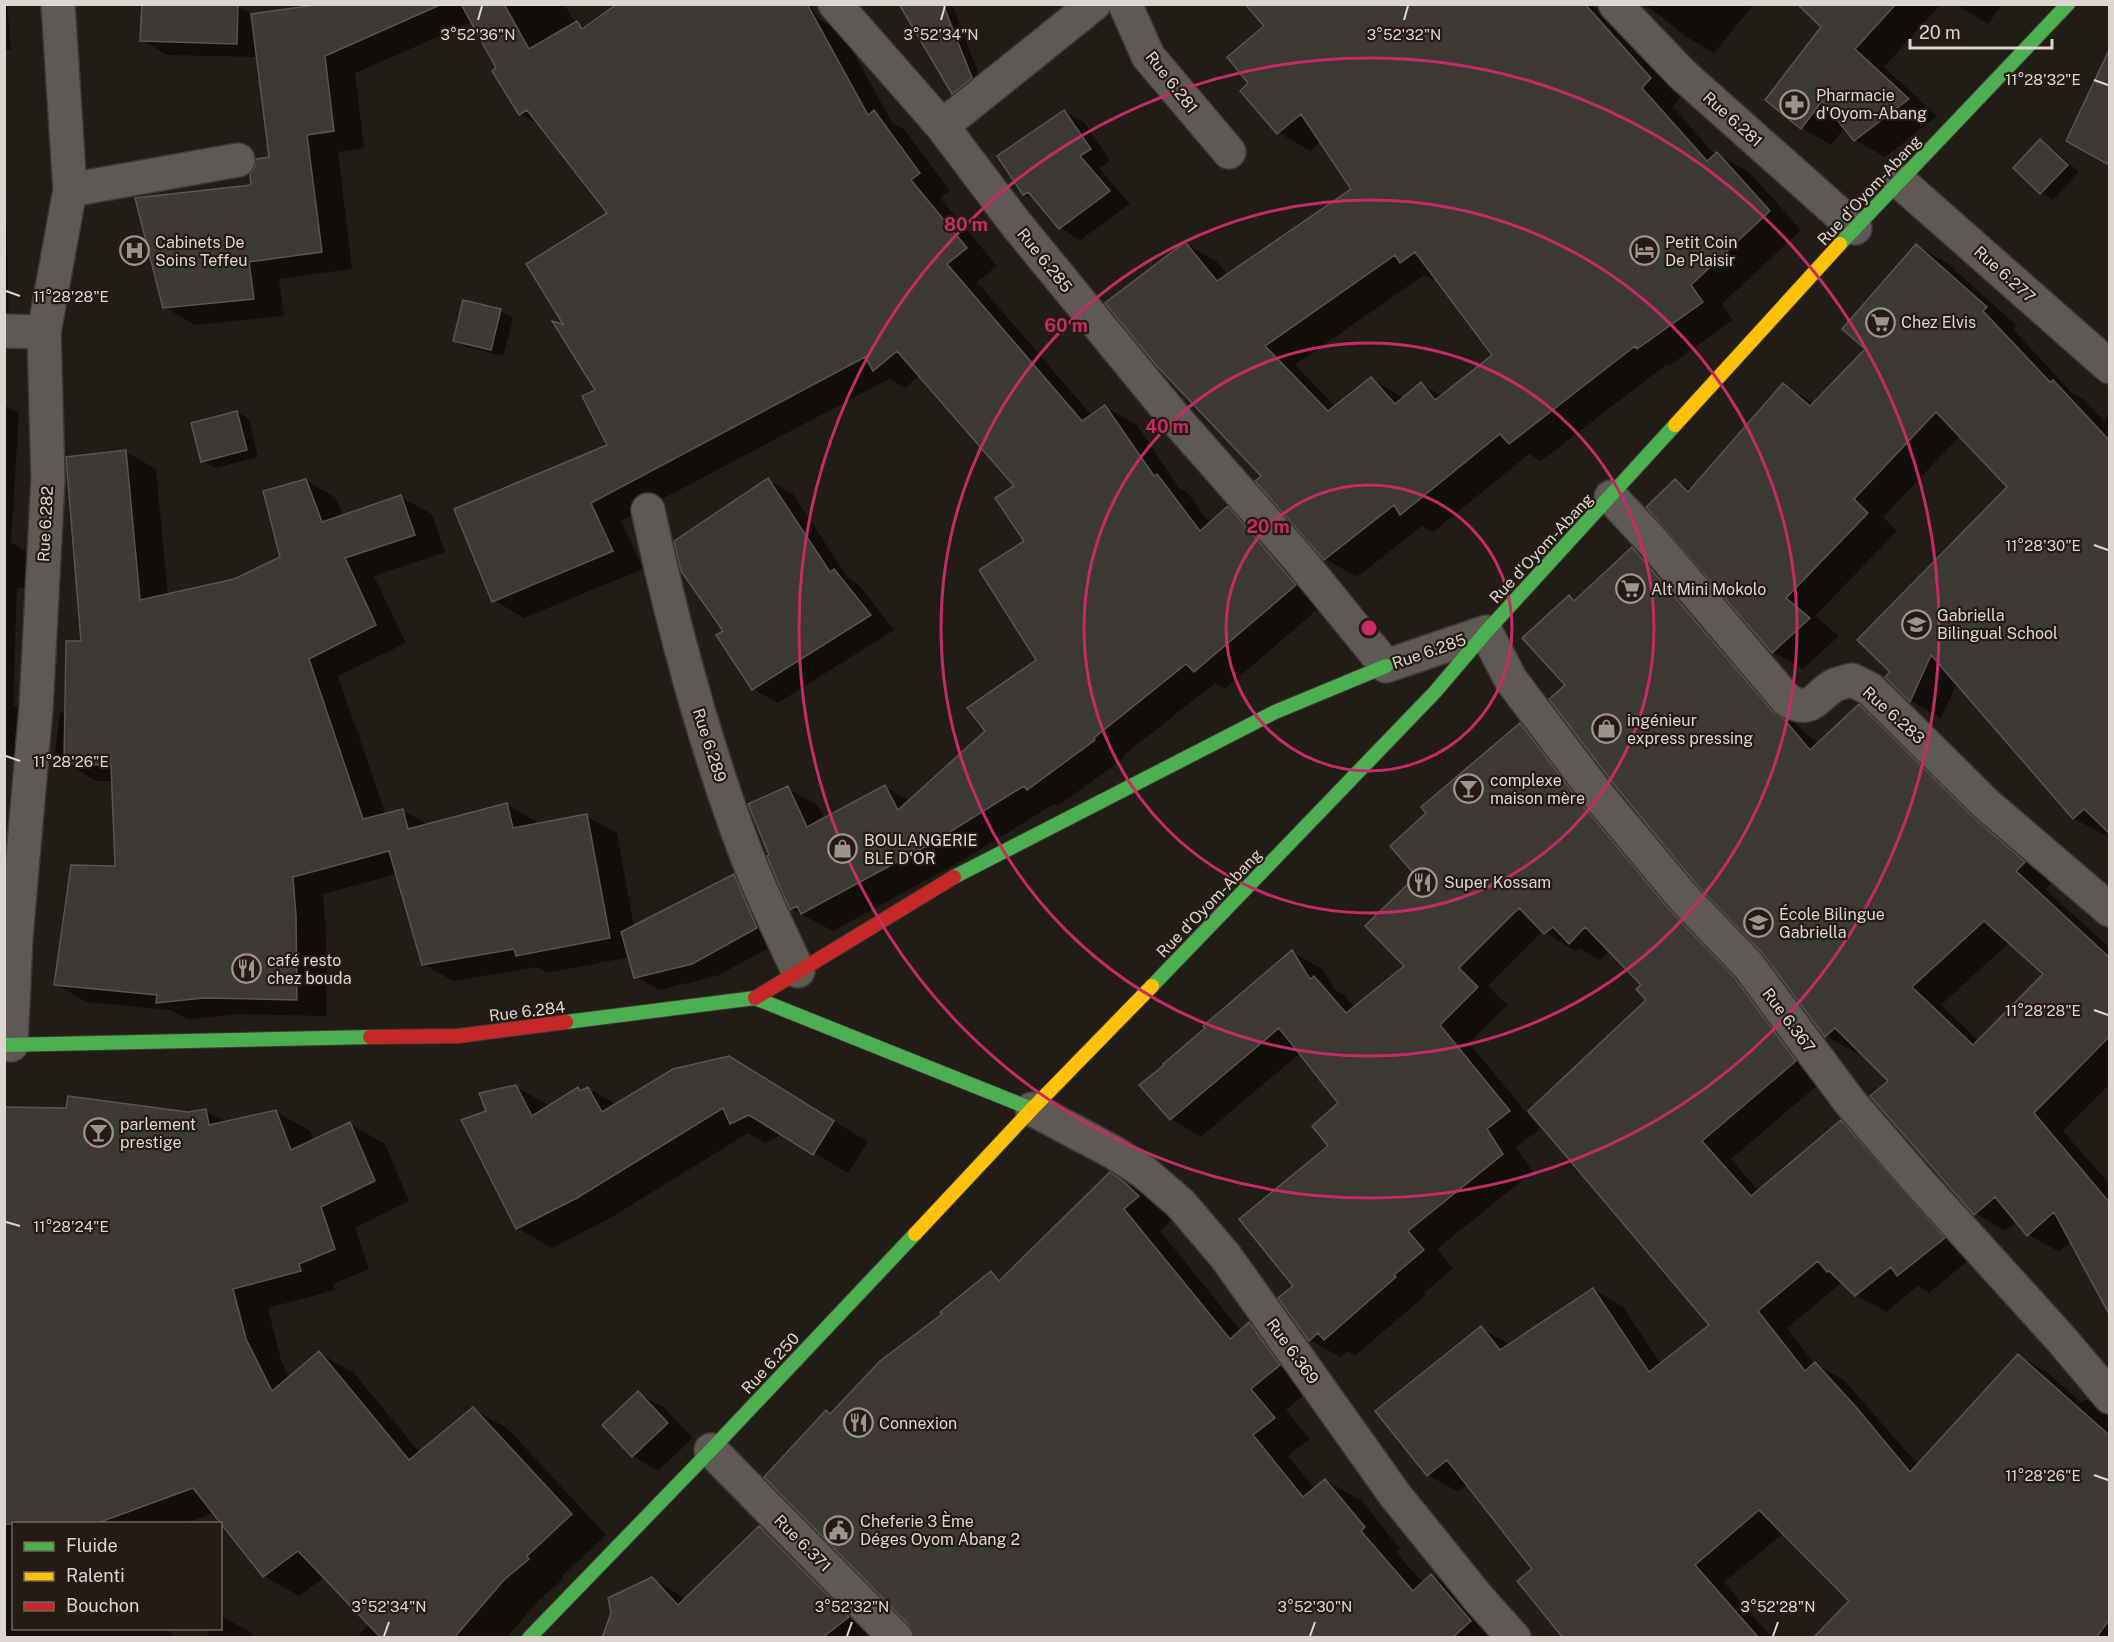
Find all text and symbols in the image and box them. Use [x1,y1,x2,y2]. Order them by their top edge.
scale bar [1910,12,2052,50]
text: 20 m [1919,22,1961,43]
text: 3°52'36"N [440,26,516,43]
text: 3°52'34"N [903,26,979,43]
text: 3°52'32"N [1367,26,1441,43]
street label: Rue 6.281 [1142,48,1202,117]
text: 11°28'32"E [2005,71,2081,88]
place label: Pharmacie d'Oyom-Abang [1816,86,1927,123]
street label: Rue 6.281 [1699,88,1766,151]
pharmacy icon: Pharmacie d'Oyom-Abang [1779,88,1811,120]
street label: Rue d'Oyom-Abang [1813,131,1925,249]
text: 80 m [944,214,988,235]
street label: Rue 6.285 [1013,224,1076,296]
place label: Cabinets De Soins Teffeu [155,233,248,270]
place label: Petit Coin De Plaisir [1665,233,1737,270]
hospital icon: Cabinets De Soins Teffeu [118,235,150,267]
hotel icon: Petit Coin De Plaisir [1628,235,1660,267]
street label: Rue 6.277 [1970,242,2039,307]
text: 11°28'28"E [33,288,109,305]
supermarket icon: Chez Elvis [1864,306,1896,338]
place label: Chez Elvis [1901,313,1976,332]
text: 60 m [1044,315,1088,336]
text: 40 m [1145,416,1189,437]
street label: Rue 6.282 [34,486,57,563]
street label: Rue d'Oyom-Abang [1485,489,1597,607]
text: 20 m [1246,516,1290,537]
text: 11°28'30"E [2005,537,2081,554]
supermarket icon: Alt Mini Mokolo [1614,573,1646,605]
place label: Alt Mini Mokolo [1651,580,1766,599]
place label: Gabriella Bilingual School [1937,606,2058,643]
school or university icon: Gabriella Bilingual School [1900,608,1932,640]
centre of rings [1359,618,1379,638]
street label: Rue 6.285 [1390,630,1469,673]
street label: Rue 6.283 [1859,683,1928,748]
street label: Rue 6.289 [689,706,730,784]
place label: ingénieur express pressing [1627,711,1753,748]
shop icon: ingénieur express pressing [1590,713,1622,745]
text: 11°28'26"E [33,753,109,770]
place label: complexe maison mère [1490,771,1585,808]
bar icon: complexe maison mère [1453,773,1485,805]
place label: BOULANGERIE BLE D'OR [864,831,977,868]
shop icon: BOULANGERIE BLE D'OR [827,833,859,865]
street label: Rue d'Oyom-Abang [1153,845,1266,962]
restaurant icon: Super Kossam [1407,866,1439,898]
place label: Super Kossam [1444,873,1551,892]
place label: École Bilingue Gabriella [1779,904,1885,942]
school or university icon: École Bilingue Gabriella [1742,907,1774,939]
place label: café resto chez bouda [267,951,352,988]
restaurant icon: café resto chez bouda [230,953,262,985]
street label: Rue 6.367 [1758,984,1819,1056]
street label: Rue 6.284 [488,997,566,1026]
text: 11°28'28"E [2005,1002,2081,1019]
place label: parlement prestige [120,1115,196,1152]
bar icon: parlement prestige [83,1117,115,1149]
text: 11°28'24"E [33,1218,109,1235]
street label: Rue 6.369 [1263,1315,1323,1388]
street label: Rue 6.250 [737,1329,803,1398]
restaurant icon: Connexion [842,1407,874,1439]
place label: Connexion [879,1414,957,1433]
text: 11°28'26"E [2005,1467,2081,1484]
street label: Rue 6.371 [770,1511,835,1576]
place label: Cheferie 3 Ème Déges Oyom Abang 2 [860,1511,1020,1549]
public building icon: Cheferie 3 Ème Déges Oyom Abang 2 [823,1514,855,1546]
legend [12,1522,222,1630]
text: Fluide [66,1535,118,1556]
text: Ralenti [66,1565,125,1586]
text: Bouchon [66,1595,139,1616]
text: 3°52'34"N [351,1598,427,1615]
text: 3°52'32"N [815,1598,889,1615]
text: 3°52'30"N [1278,1598,1352,1615]
text: 3°52'28"N [1740,1598,1816,1615]

